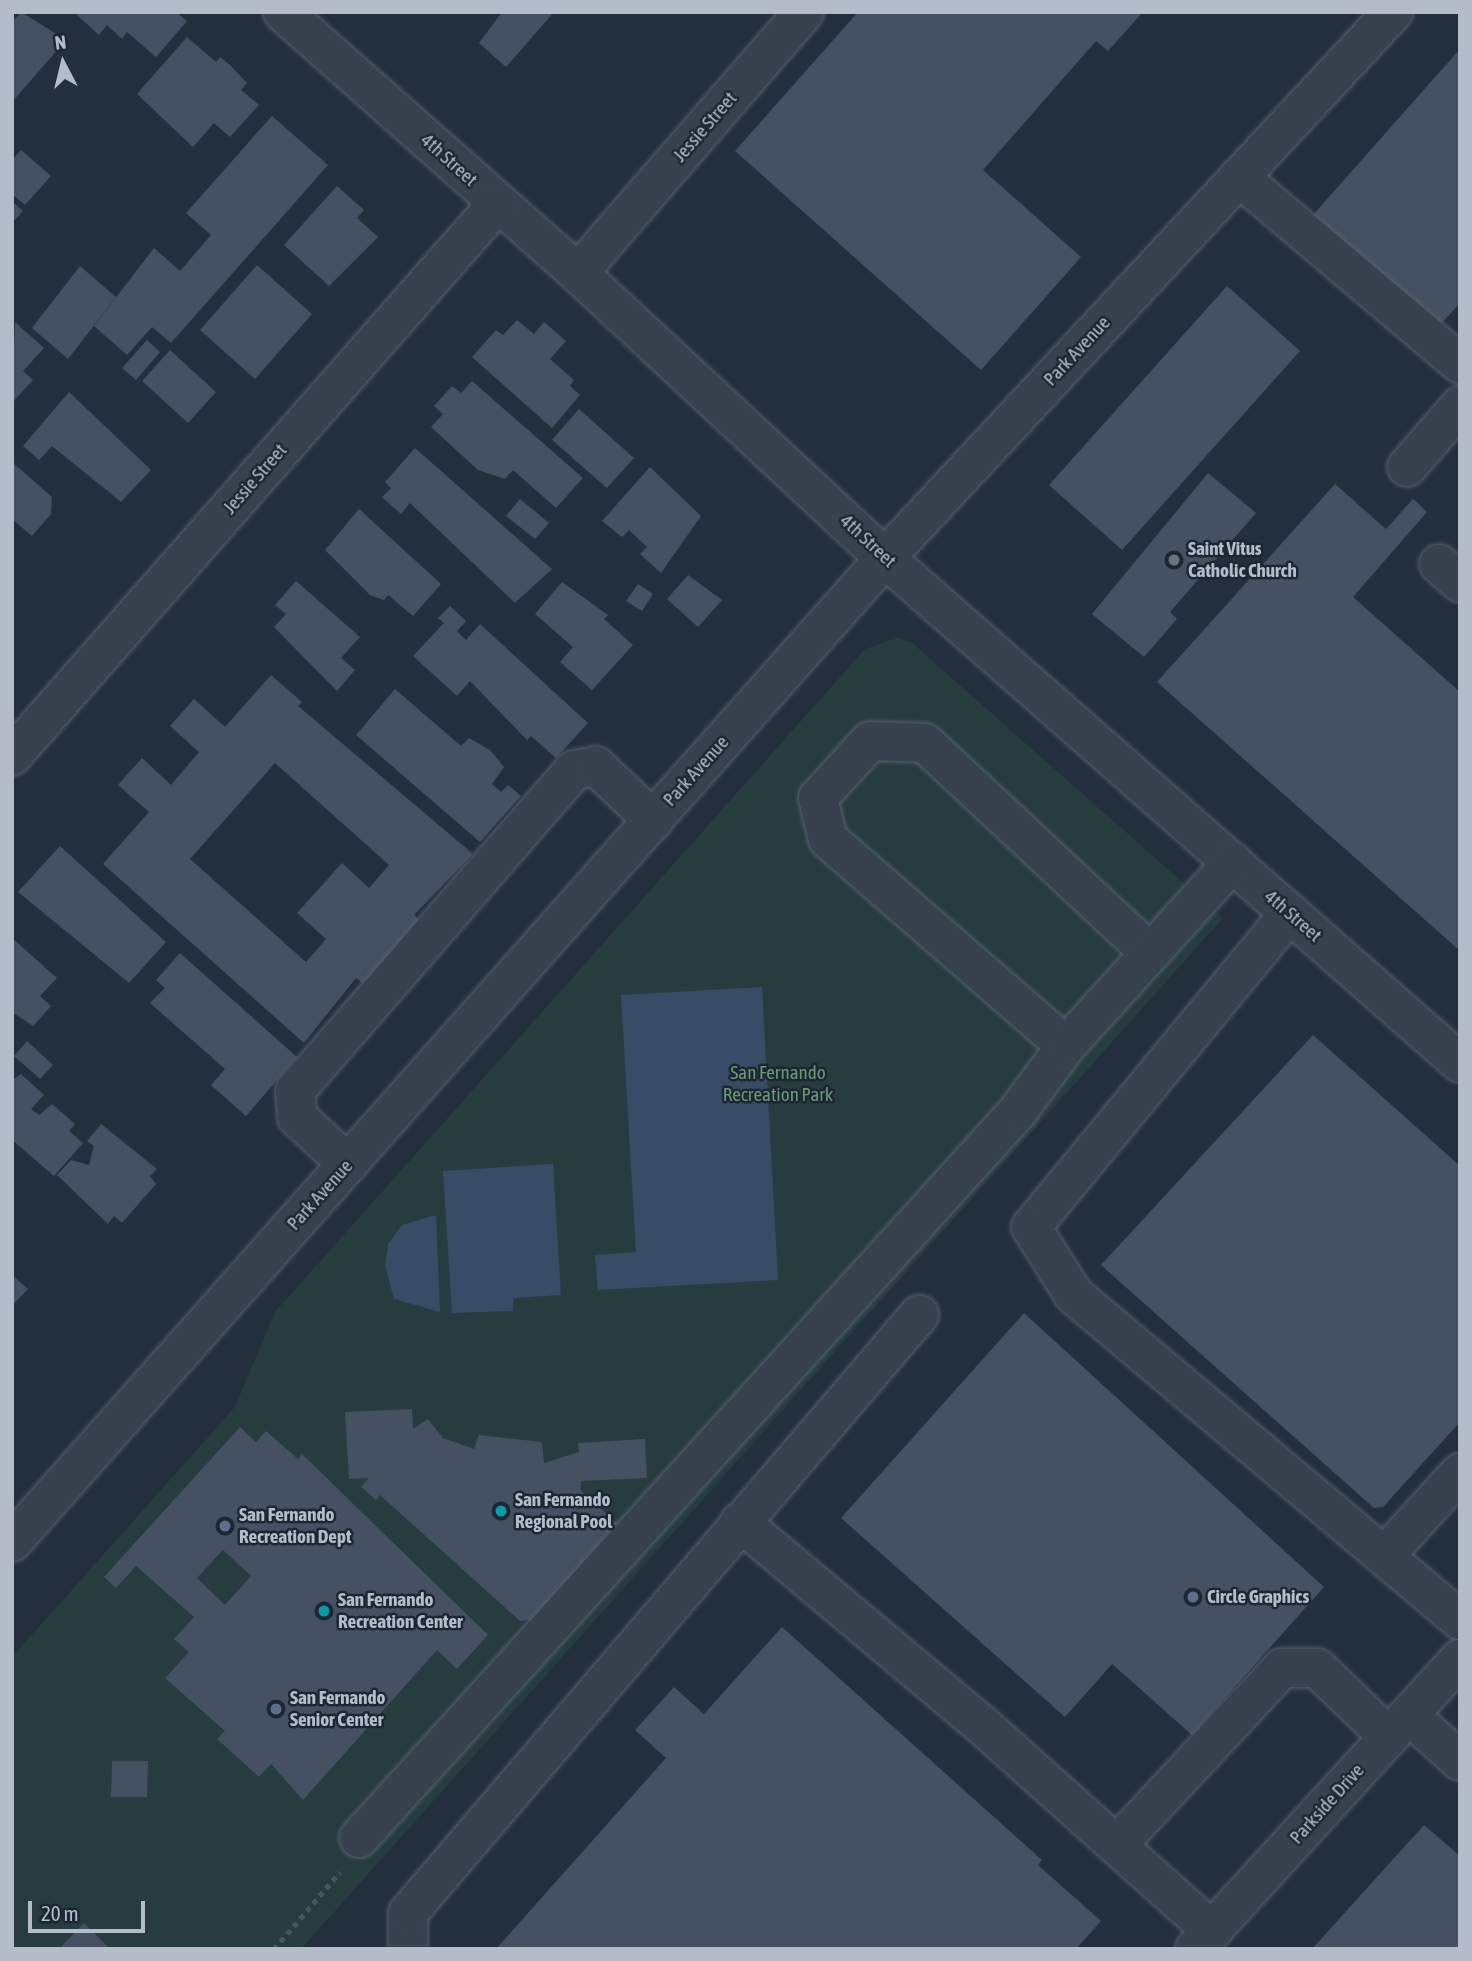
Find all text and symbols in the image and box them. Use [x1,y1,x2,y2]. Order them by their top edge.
north arrow [28,28,98,98]
text: N [54,31,67,54]
street label: Jessie Street [668,87,742,167]
street label: 4th Street [416,129,482,191]
street label: Park Avenue [1039,311,1115,391]
street label: Jessie Street [218,439,292,519]
street label: 4th Street [835,510,901,572]
place label: Saint Vitus Catholic Church [1188,538,1297,582]
marker: Saint Vitus Catholic Church [1166,552,1182,568]
street label: Park Avenue [658,731,734,811]
street label: 4th Street [1260,885,1326,947]
park label: San Fernando Recreation Park [723,1062,833,1106]
street label: Park Avenue [282,1155,358,1235]
place label: San Fernando Regional Pool [515,1489,612,1533]
marker: San Fernando Regional Pool [493,1503,509,1519]
place label: San Fernando Recreation Dept [239,1504,351,1548]
marker: San Fernando Recreation Dept [217,1518,233,1534]
place label: Circle Graphics [1207,1586,1309,1608]
place label: San Fernando Recreation Center [338,1589,463,1633]
marker: Circle Graphics [1185,1589,1201,1605]
marker: San Fernando Recreation Center [316,1603,332,1619]
place label: San Fernando Senior Center [290,1687,385,1731]
marker: San Fernando Senior Center [268,1701,284,1717]
street label: Parkside Drive [1285,1759,1369,1849]
scale bar [32,1888,149,1932]
text: 20 m [41,1901,79,1925]

